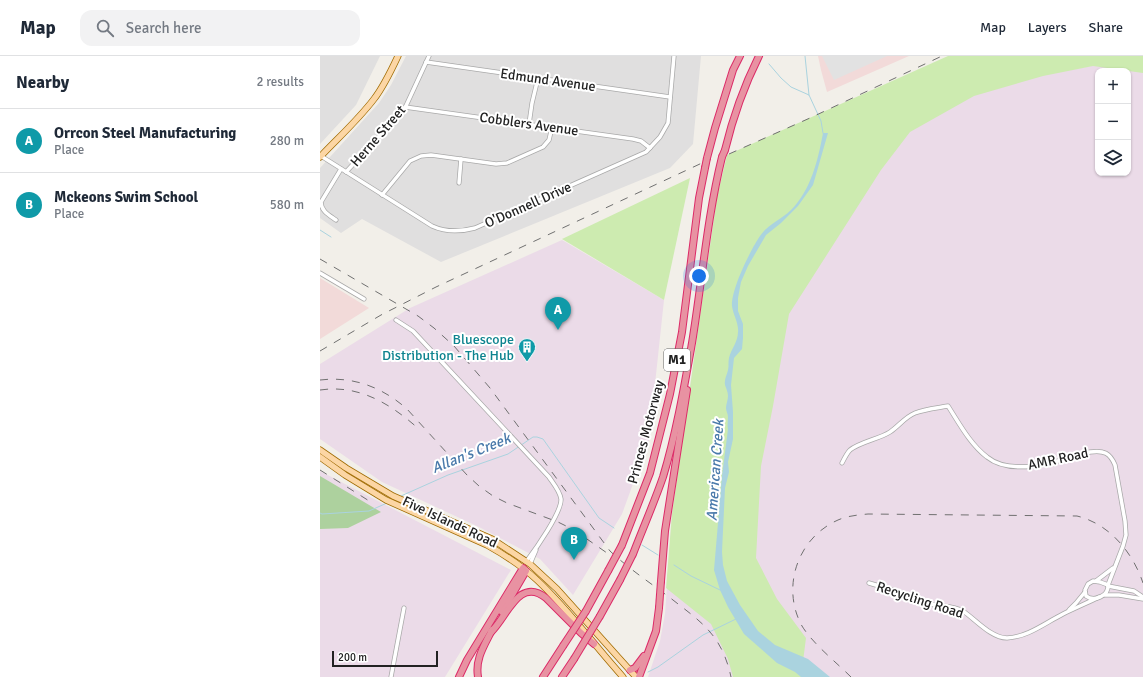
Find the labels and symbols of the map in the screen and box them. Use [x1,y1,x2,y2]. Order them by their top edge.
street label: Edmund Avenue [499,65,597,95]
street label: Herne Street [347,102,409,170]
street label: Cobblers Avenue [479,109,579,139]
street label: O'Donnell Drive [482,178,574,232]
your location [689,266,709,286]
pin: A [545,297,571,330]
place label: Bluescope Distribution - The Hub [382,331,514,364]
building icon: Bluescope Distribution - The Hub [517,337,537,362]
road number: M1 [664,349,690,371]
street label: Princes Motorway [624,378,668,486]
water label: American Creek [702,417,728,521]
water label: Allan's Creek [429,429,514,477]
street label: AMR Road [1026,444,1090,474]
street label: Five Islands Road [400,493,500,551]
pin: B [561,527,587,560]
street label: Recycling Road [874,578,966,622]
scale bar [332,649,438,668]

